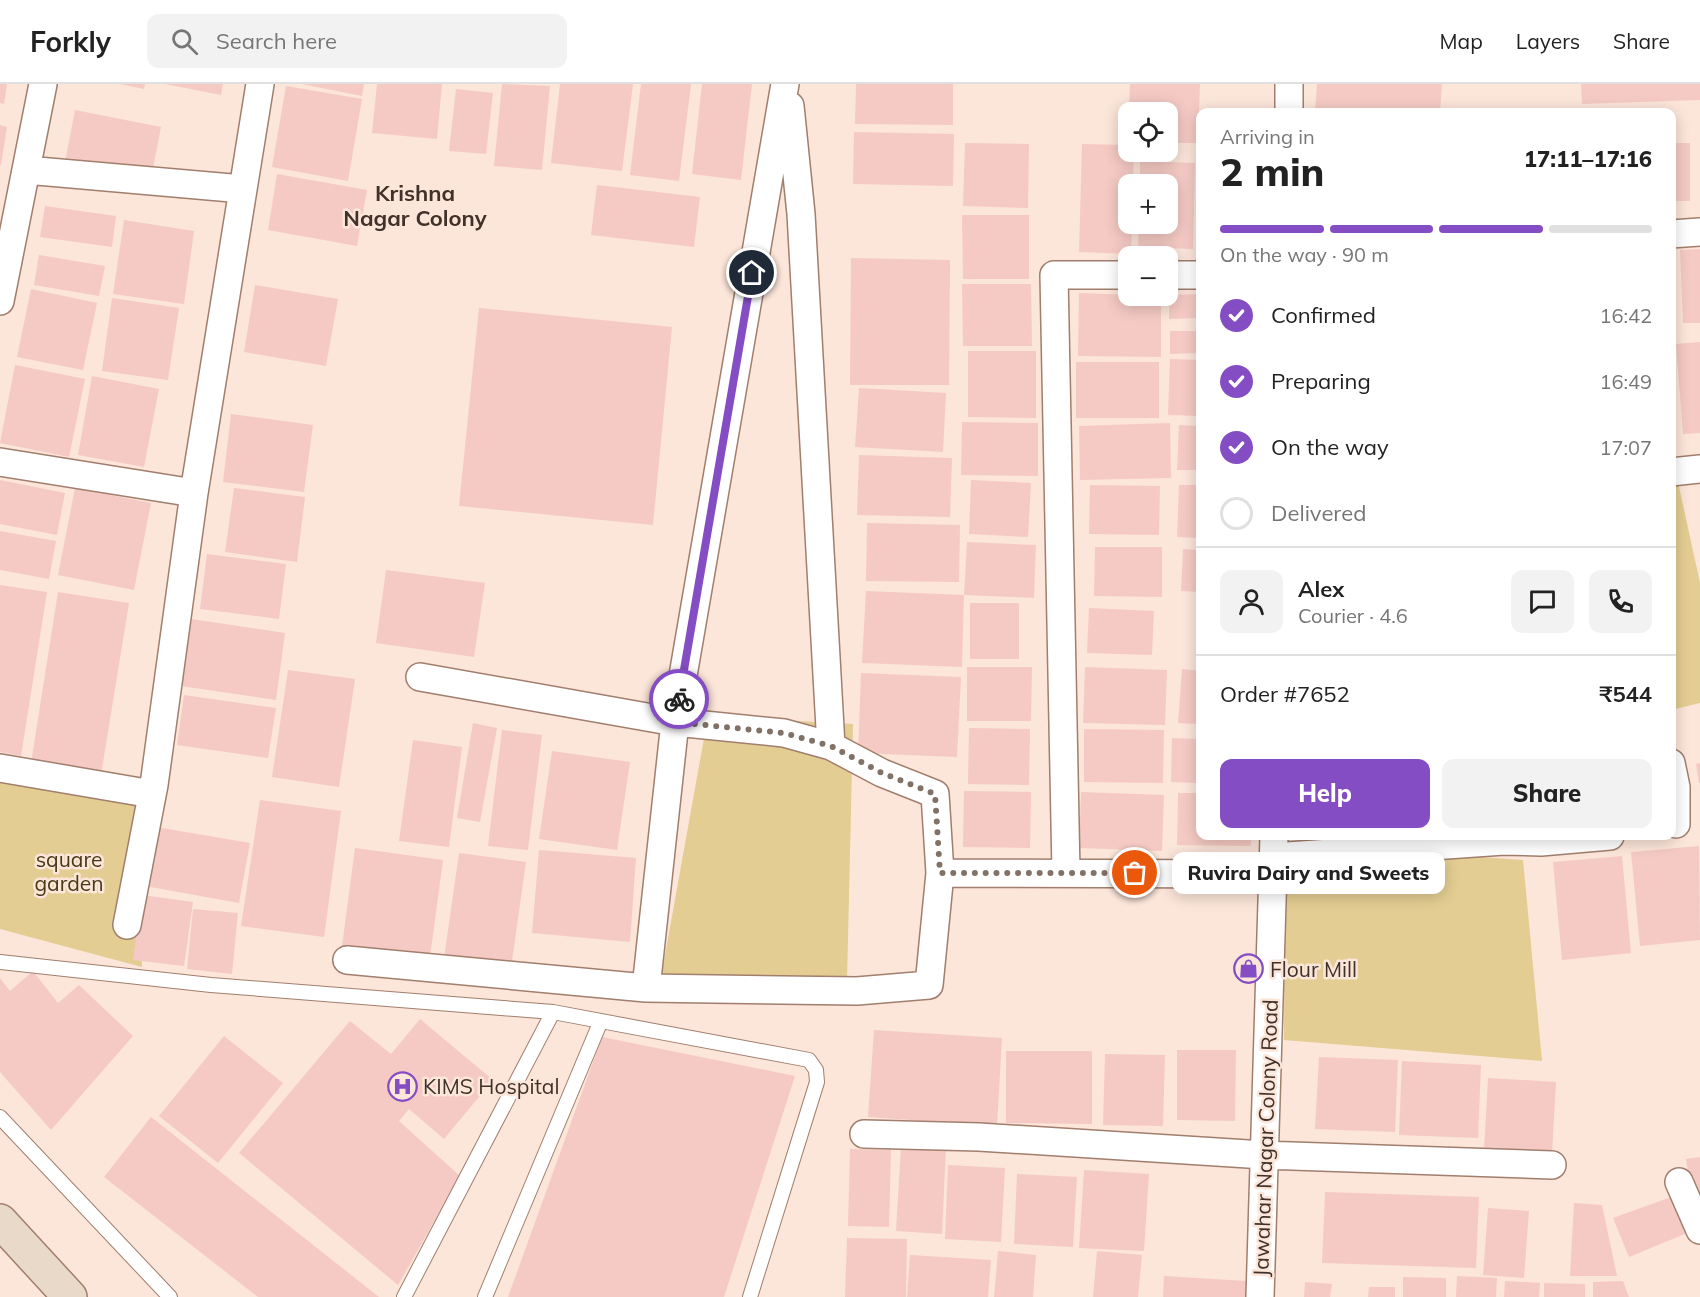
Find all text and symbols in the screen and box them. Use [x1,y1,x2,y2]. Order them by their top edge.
search box [147,14,567,68]
text: Forkly [30,24,111,59]
icon: search [168,25,201,58]
text: Search here [216,27,337,55]
text: Map [1440,28,1483,54]
text: Layers [1516,28,1580,54]
text: Share [1613,28,1670,54]
map controls [1118,102,1178,306]
button: locate [1118,102,1178,162]
text: Arriving in [1220,124,1315,149]
text: 17:11–17:16 [1524,145,1652,173]
text: 2 min [1220,147,1325,196]
button: + [1118,174,1178,234]
district label: Krishna Nagar Colony [343,179,487,232]
text: On the way · 90 m [1220,242,1389,267]
button: − [1118,246,1178,306]
pin [726,247,777,298]
icon: home [735,256,768,289]
icon: check [1220,299,1253,332]
text: Confirmed [1271,301,1376,329]
text: 16:42 [1599,303,1652,328]
icon: check [1220,365,1253,398]
text: Preparing [1271,367,1371,395]
text: 16:49 [1599,369,1652,394]
icon: check [1220,431,1253,464]
text: On the way [1271,433,1389,461]
text: 17:07 [1599,435,1652,460]
text: Delivered [1271,499,1366,527]
button: person [1220,570,1283,633]
button: chat [1511,570,1574,633]
button: phone [1589,570,1652,633]
text: Alex [1298,575,1344,603]
text: Courier · 4.6 [1298,603,1408,628]
courier [649,669,709,729]
text: Order #7652 [1220,680,1350,708]
text: ₹544 [1599,680,1652,708]
icon: bike [663,683,696,716]
button: Help [1220,759,1430,828]
button: Share [1442,759,1652,828]
park label: square garden [34,846,104,896]
pin [1109,847,1160,898]
callout: Ruvira Dairy and Sweets [1171,852,1444,894]
icon: bag [1118,856,1151,889]
text: Ruvira Dairy and Sweets [1188,860,1429,885]
shop icon: Flour Mill [1233,953,1265,985]
place label: Flour Mill [1270,956,1357,982]
street label: Jawahar Nagar Colony Road [1247,999,1283,1277]
hospital icon: KIMS Hospital [386,1070,418,1102]
place label: KIMS Hospital [423,1073,559,1099]

